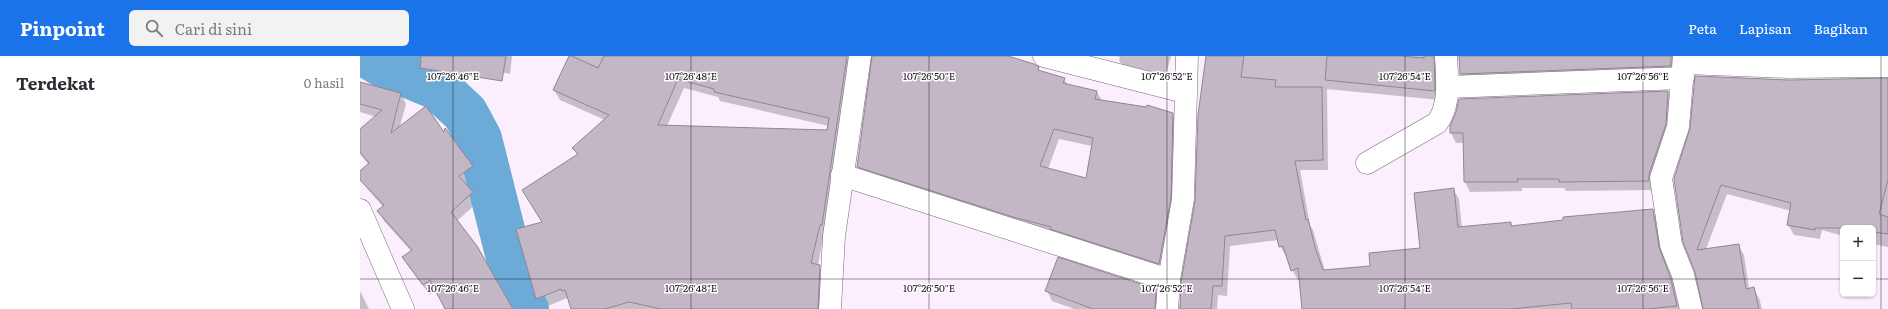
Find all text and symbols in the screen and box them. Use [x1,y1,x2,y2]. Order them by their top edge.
search box [129,10,409,46]
text: Pinpoint [20,14,105,42]
icon: search [143,17,165,39]
text: Cari di sini [175,17,252,40]
text: Peta [1688,18,1717,38]
text: Lapisan [1739,18,1792,38]
text: Bagikan [1814,18,1868,38]
text: 107°26'46"E [427,68,479,83]
text: 107°26'48"E [665,68,717,83]
text: 107°26'50"E [903,68,955,83]
text: 107°26'52"E [1141,68,1193,83]
text: 107°26'54"E [1379,68,1431,83]
text: 107°26'56"E [1617,68,1669,83]
text: Terdekat [16,70,95,95]
text: 0 hasil [304,73,344,92]
map controls [1840,225,1876,297]
button: + [1840,225,1876,261]
button: − [1840,261,1876,297]
text: 107°26'46"E [427,280,479,295]
text: 107°26'48"E [665,280,717,295]
text: 107°26'50"E [903,280,955,295]
text: 107°26'52"E [1141,280,1193,295]
text: 107°26'54"E [1379,280,1431,295]
text: 107°26'56"E [1617,280,1669,295]

